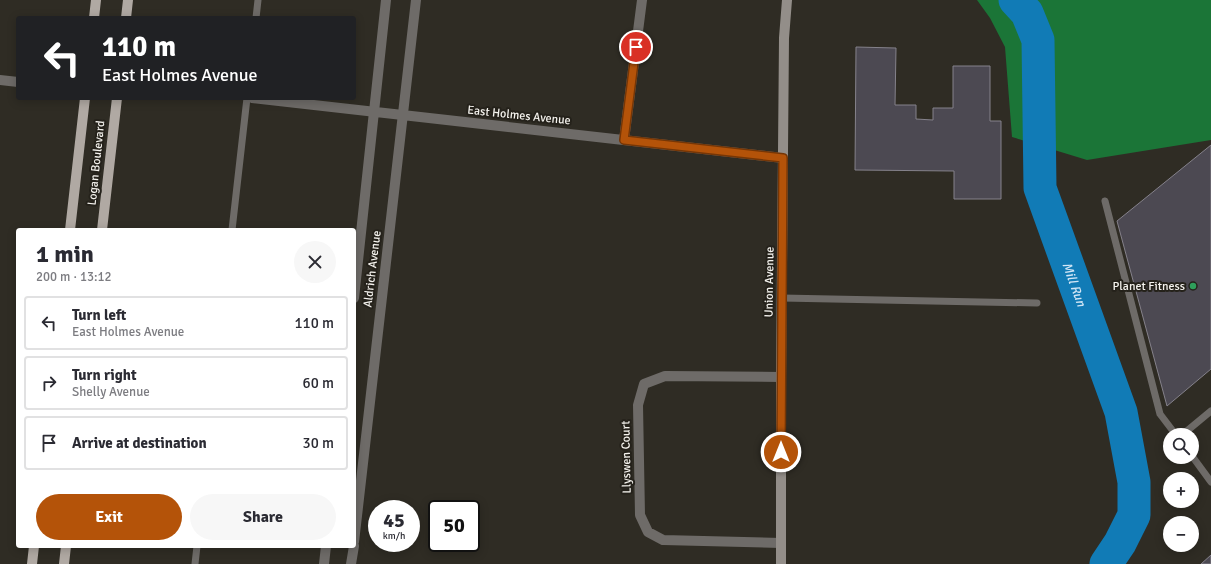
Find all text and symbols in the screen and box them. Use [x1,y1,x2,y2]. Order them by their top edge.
text: 110 m [102,30,176,64]
pin [619,30,653,64]
icon: left [36,32,88,84]
icon: arrive [625,36,647,58]
text: East Holmes Avenue [102,64,258,86]
street label: East Holmes Avenue [467,103,571,128]
street label: Logan Boulevard [85,120,108,206]
street label: Aldrich Avenue [360,230,385,308]
text: 1 min [36,239,94,269]
button: close [294,241,336,283]
street label: Union Avenue [761,246,778,318]
water label: Mill Run [1058,260,1089,310]
text: 200 m · 13:12 [36,269,112,285]
place label: Planet Fitness [1112,279,1185,294]
marker: Planet Fitness [1188,281,1198,291]
text: Turn left [72,306,126,324]
icon: left [38,312,60,334]
text: 110 m [294,314,334,332]
text: East Holmes Avenue [72,324,184,340]
text: Turn right [72,366,137,384]
icon: right [38,372,60,394]
text: 60 m [303,374,334,392]
text: Shelly Avenue [72,384,150,400]
street label: Llyswen Court [618,420,635,494]
map controls [1163,428,1199,552]
button: search [1163,428,1199,464]
position arrow [760,431,802,473]
icon: arrive [38,432,60,454]
text: Arrive at destination [72,434,207,452]
text: 30 m [303,434,334,452]
button: + [1163,472,1199,508]
button: Exit [36,494,182,540]
button: Share [190,494,336,540]
speed limit sign: 50 [428,500,480,552]
text: 45 [383,508,405,533]
button: − [1163,516,1199,552]
text: km/h [383,530,405,542]

